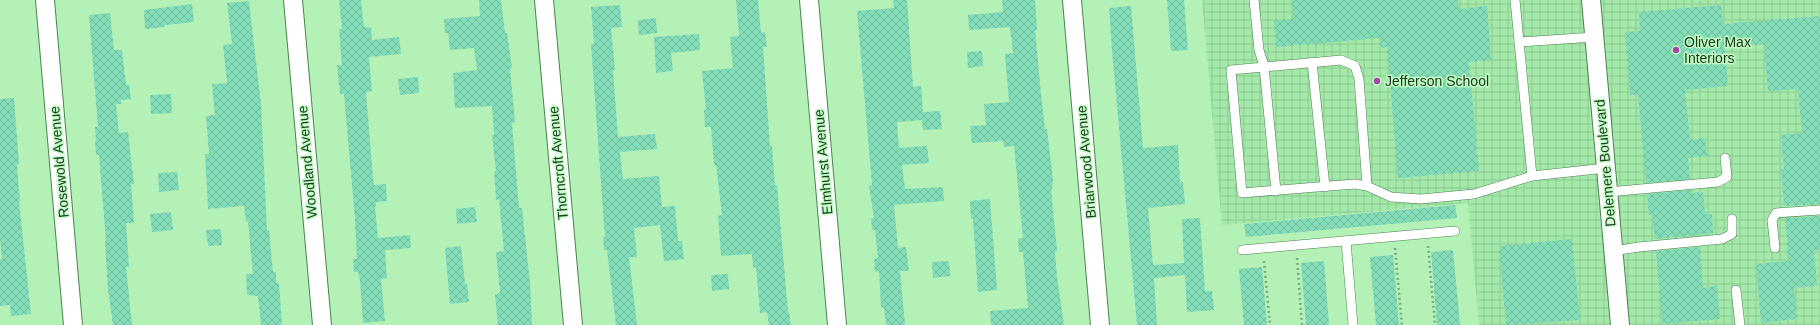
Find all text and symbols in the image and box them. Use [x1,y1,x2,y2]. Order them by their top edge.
place label: Oliver Max Interiors [1684,34,1751,66]
marker: Oliver Max Interiors [1671,45,1681,55]
place label: Jefferson School [1385,73,1489,89]
marker: Jefferson School [1372,76,1382,86]
street label: Delemere Boulevard [1591,99,1619,227]
street label: Rosewold Avenue [46,105,72,218]
street label: Woodland Avenue [294,105,320,219]
street label: Thorncroft Avenue [545,105,571,221]
street label: Briarwood Avenue [1073,105,1099,219]
street label: Elmhurst Avenue [810,109,836,215]

